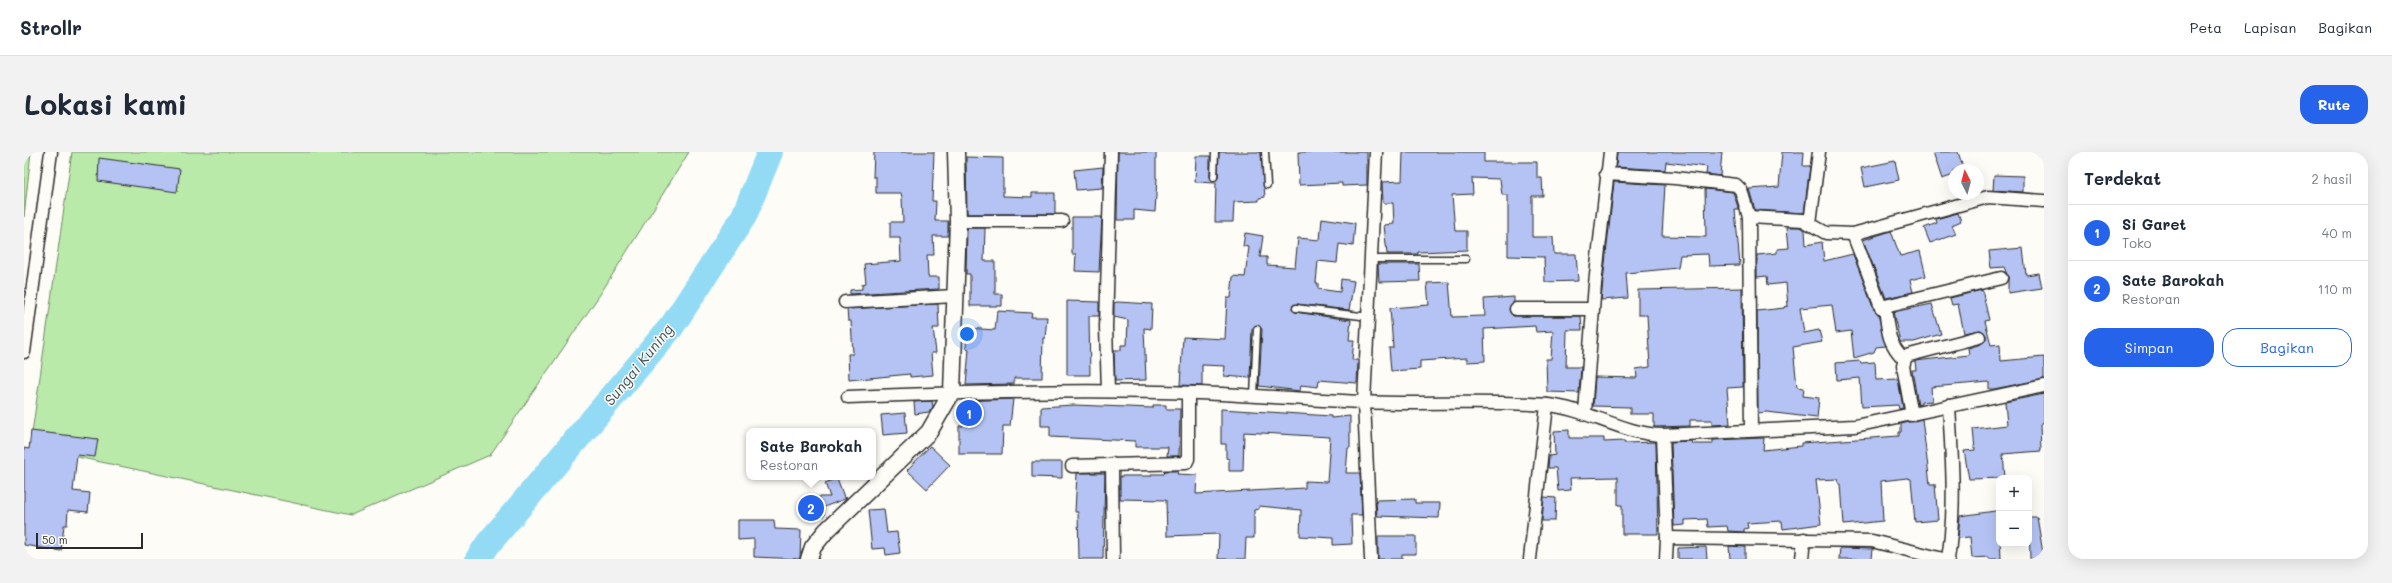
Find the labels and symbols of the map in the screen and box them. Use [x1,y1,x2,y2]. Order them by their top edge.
north arrow [1948,164,1984,200]
water label: Sungai Kuning [599,319,678,409]
your location [957,324,977,344]
pin: 1 [956,398,982,428]
pin: 2 [798,493,824,523]
scale bar [36,531,143,550]

